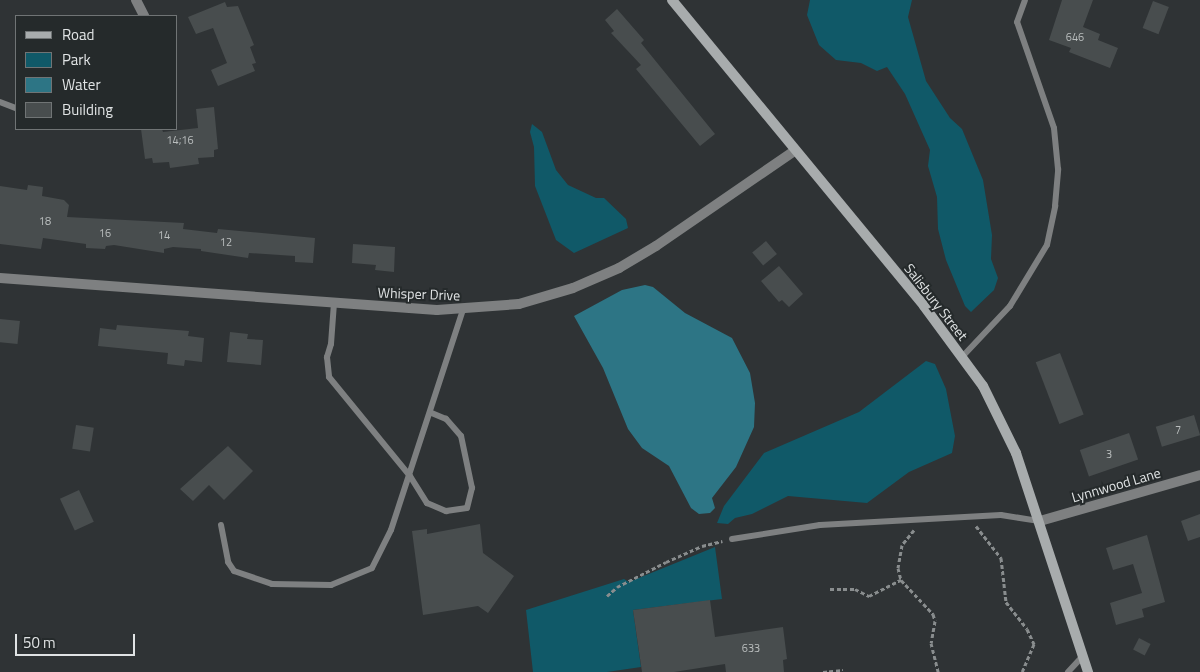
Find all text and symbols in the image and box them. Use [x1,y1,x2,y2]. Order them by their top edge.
legend [15,15,178,130]
text: Road [62,23,94,46]
house number: 646 [1066,30,1084,44]
text: Park [62,48,91,71]
text: Water [62,73,101,96]
text: Building [62,98,113,121]
house number: 14;16 [166,133,194,147]
house number: 18 [39,214,51,228]
house number: 16 [99,226,111,240]
house number: 14 [158,228,170,242]
house number: 12 [220,235,232,249]
street label: Salisbury Street [901,260,971,344]
street label: Whisper Drive [377,284,461,304]
house number: 7 [1175,423,1181,437]
house number: 3 [1106,447,1112,461]
street label: Lynnwood Lane [1069,464,1163,506]
scale bar [18,624,138,656]
text: 50 m [23,631,56,654]
house number: 633 [742,641,760,655]

